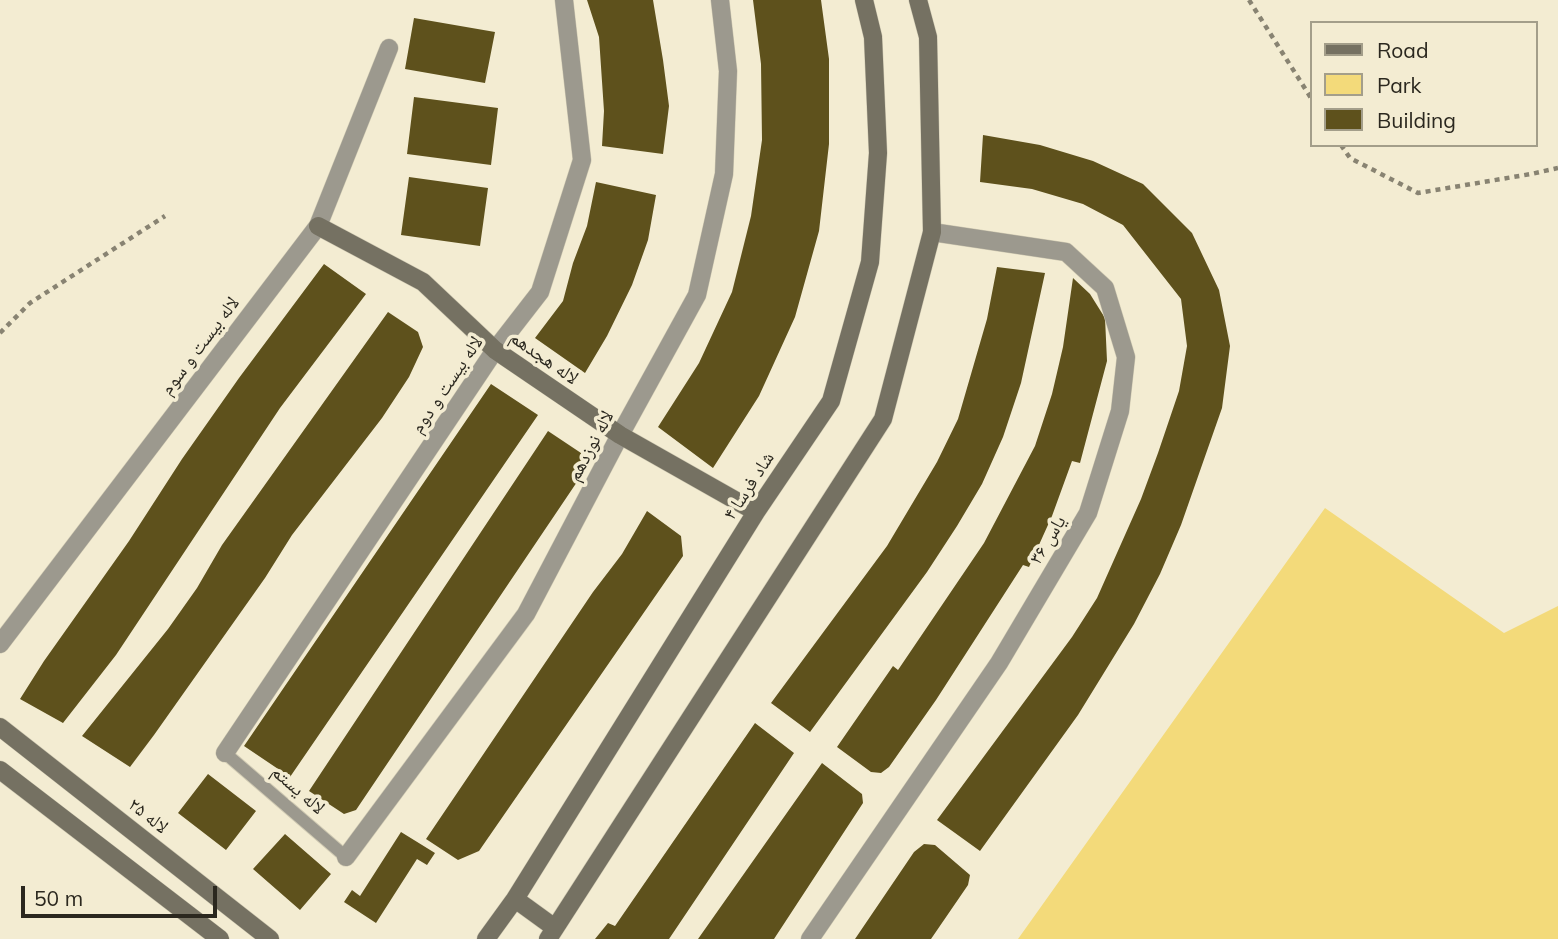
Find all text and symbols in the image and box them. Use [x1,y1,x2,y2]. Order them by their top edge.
legend [1310,21,1537,147]
text: Road [1377,37,1428,63]
text: Park [1377,72,1421,98]
text: Building [1377,107,1456,133]
street label: لاله بیست و سوم [156,292,244,400]
street label: لاله هجدهم [505,326,583,390]
street label: لاله بیست و دوم [406,332,488,438]
street label: لاله نوزدهم [563,407,619,485]
street label: شاد فرسا ۴ [719,448,779,524]
street label: یاس ۳۶ [1025,512,1071,568]
street label: لاله یستم [267,761,329,819]
street label: لاله ۲۵ [123,793,173,839]
scale bar [24,872,220,916]
text: 50 m [34,885,83,911]

